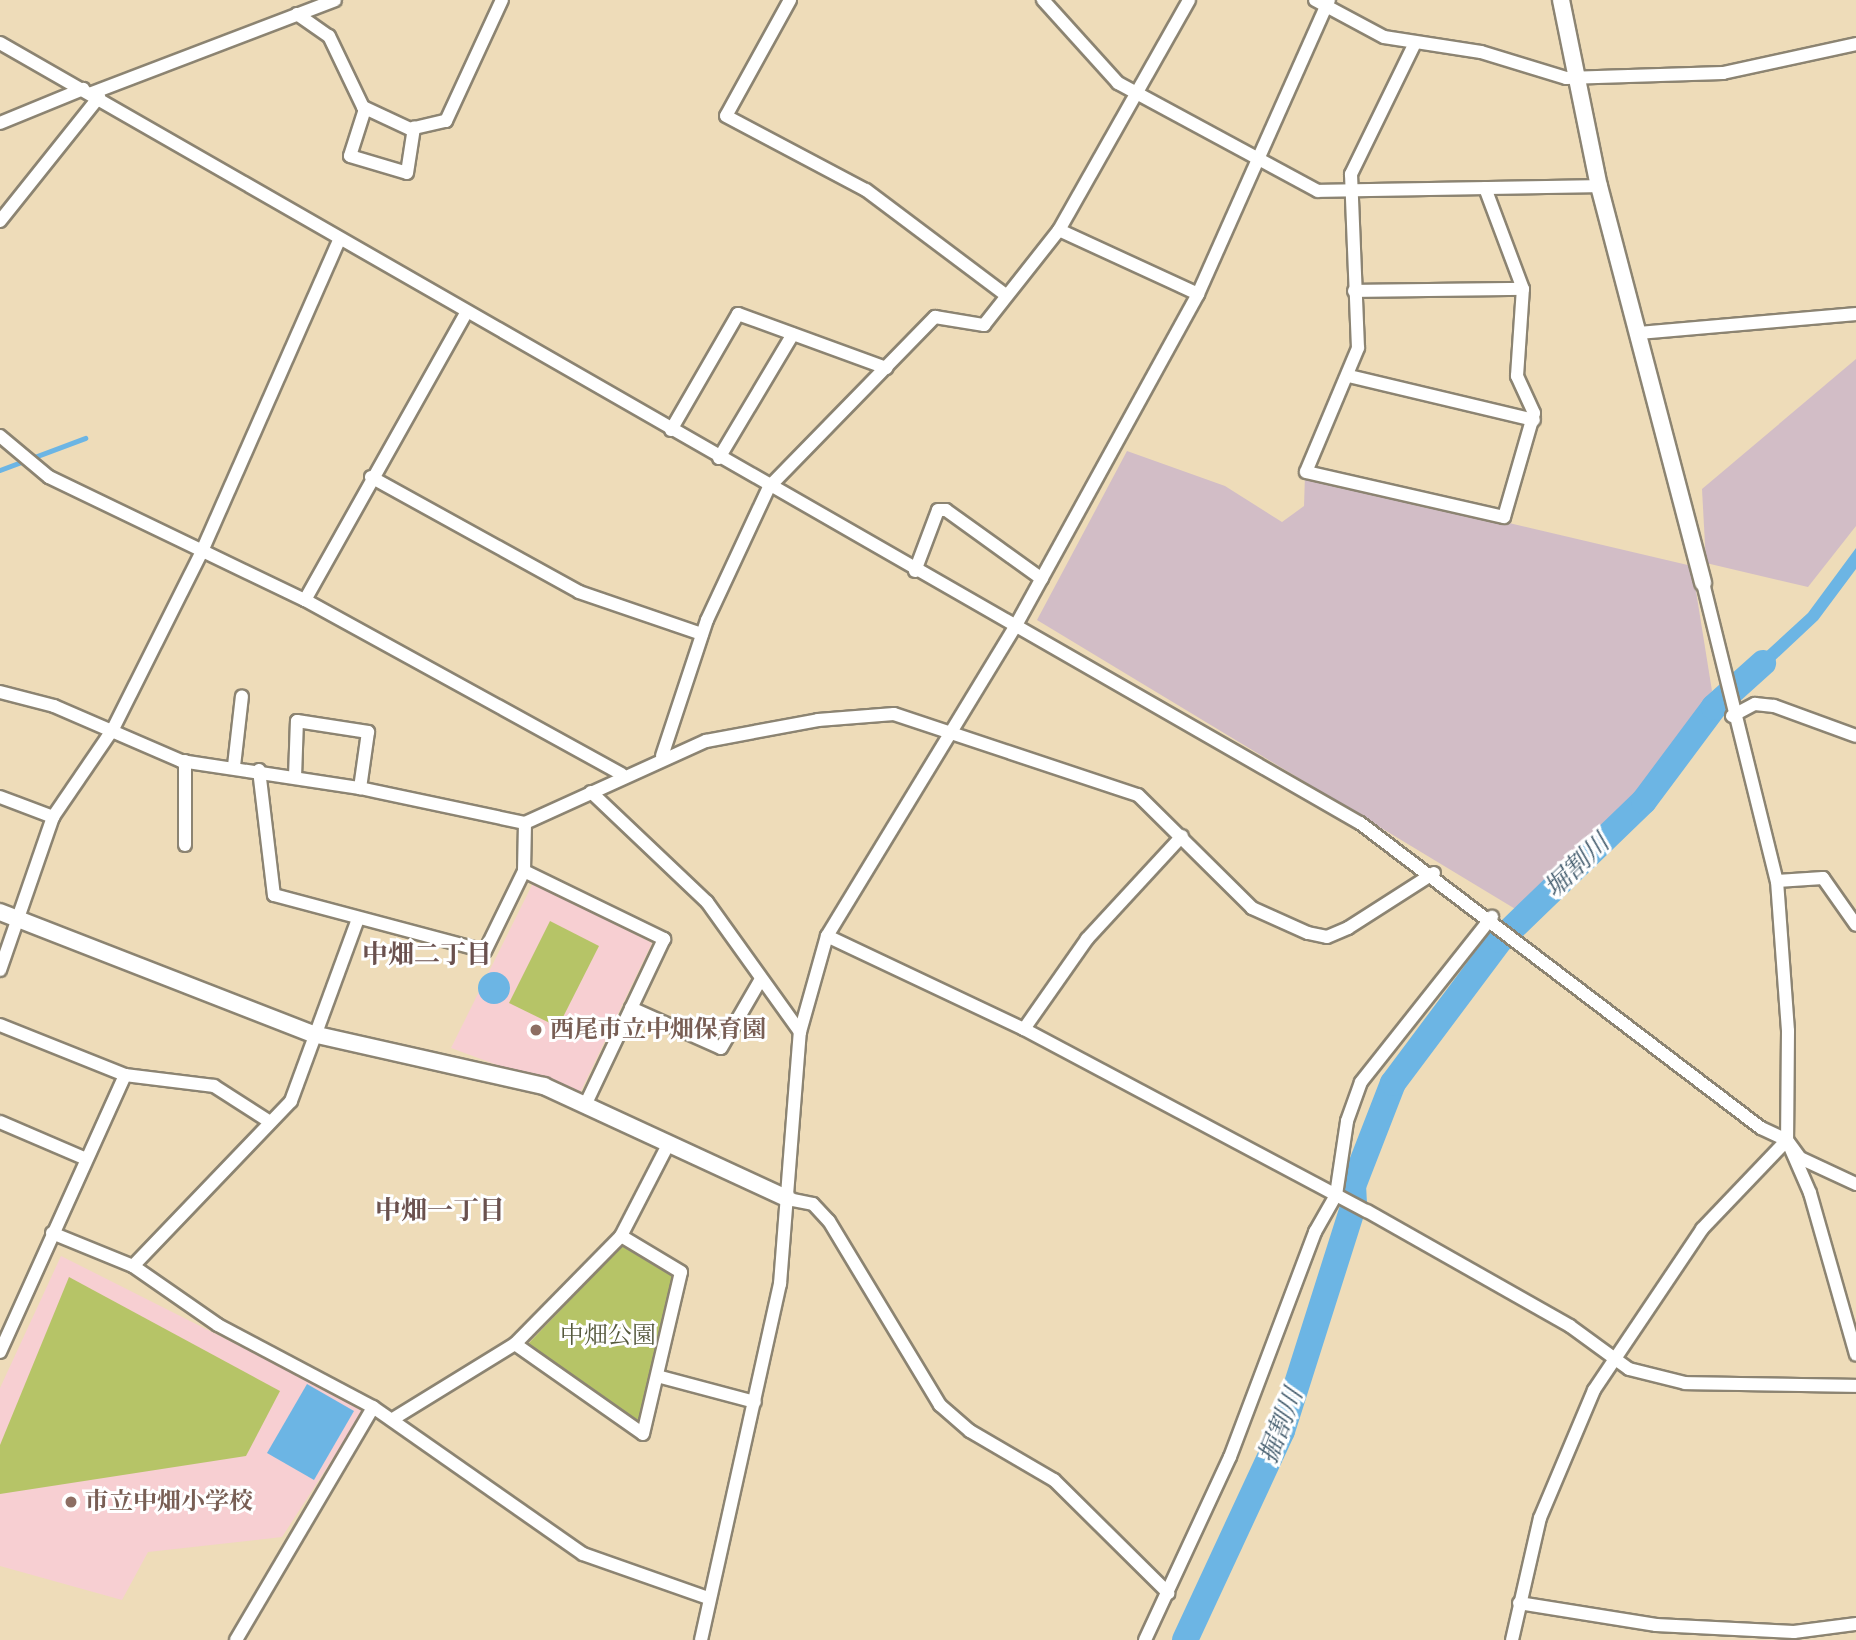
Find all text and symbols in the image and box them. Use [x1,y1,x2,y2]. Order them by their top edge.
water label: 堀割川 [1538,828,1616,904]
district label: 中畑二丁目 [362,939,492,971]
place label: 西尾市立中畑保育園 [550,1016,766,1044]
marker: 西尾市立中畑保育園 [528,1022,544,1038]
district label: 中畑一丁目 [375,1195,505,1227]
park label: 中畑公園 [560,1322,656,1350]
water label: 掘割川 [1252,1384,1310,1468]
place label: 市立中畑小学校 [85,1488,253,1516]
marker: 市立中畑小学校 [63,1494,79,1510]

